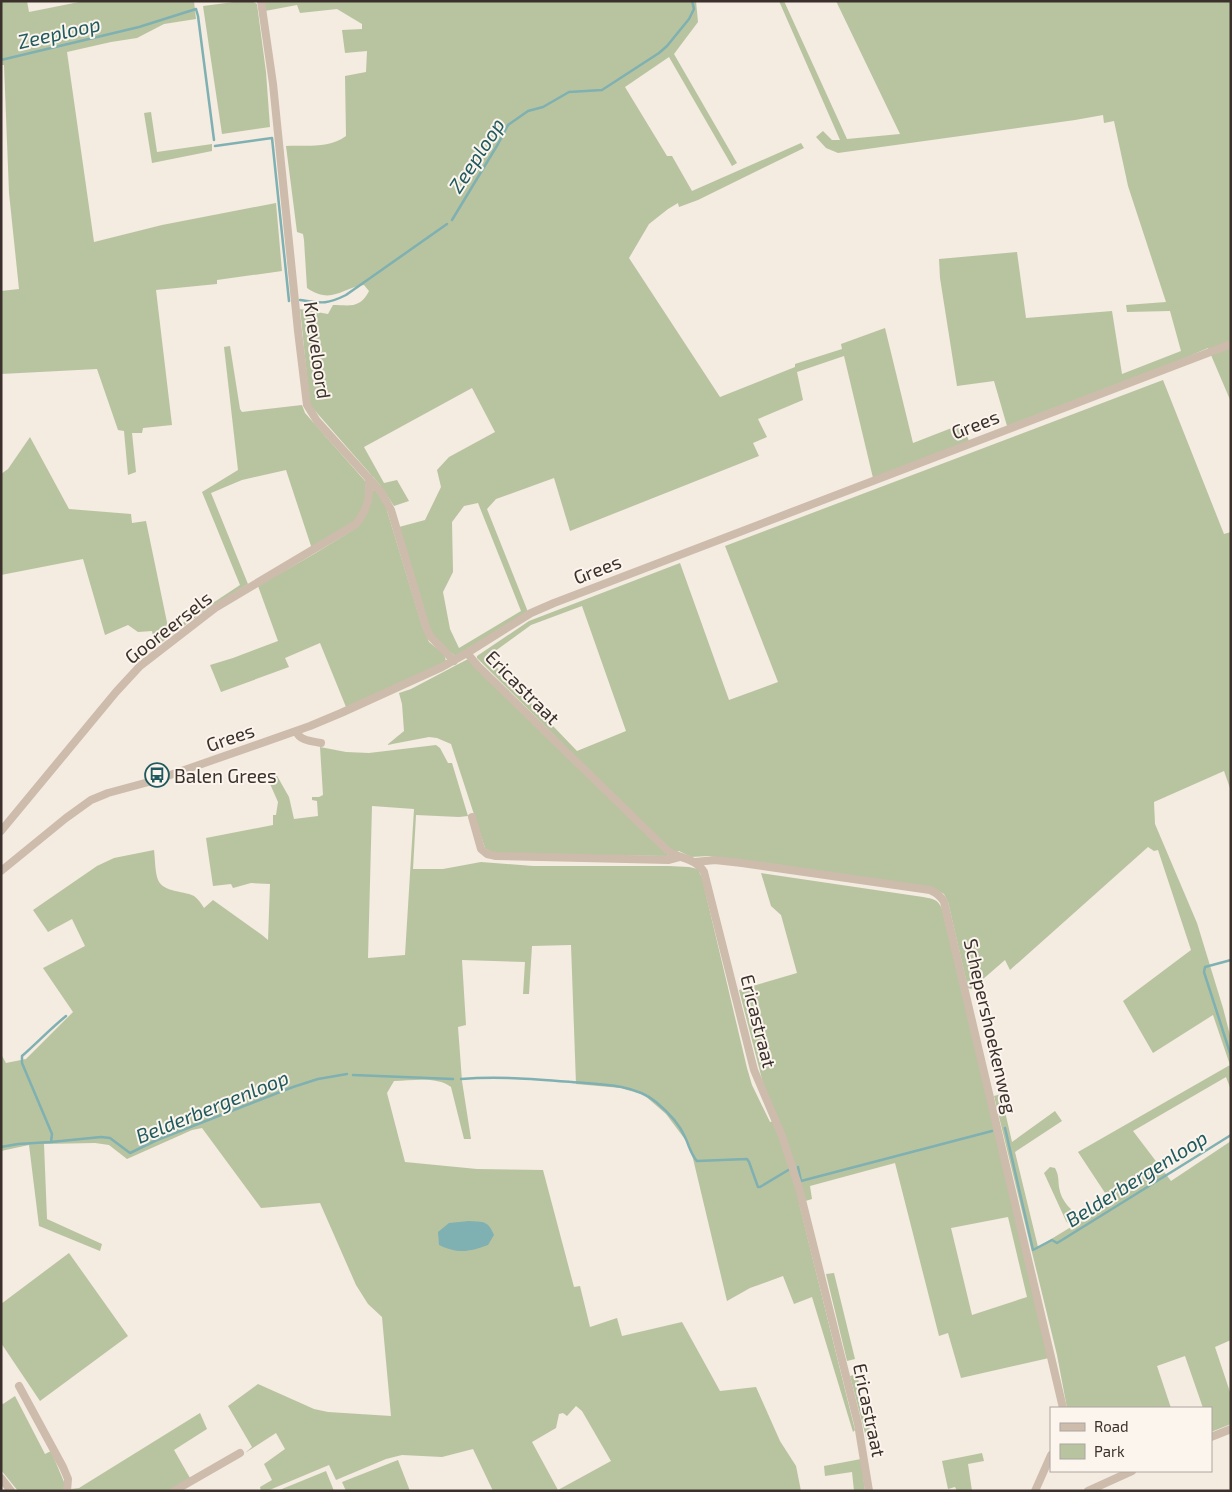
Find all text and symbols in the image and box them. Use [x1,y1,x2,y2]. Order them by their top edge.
water label: Zeeploop [15,11,103,53]
water label: Zeeploop [443,113,509,197]
street label: Kneveloord [300,300,336,400]
street label: Grees [948,404,1002,444]
street label: Grees [570,549,624,589]
street label: Gooreersels [120,586,216,668]
street label: Ericastraat [481,645,565,729]
street label: Grees [203,718,257,756]
bus stop icon: Balen Grees [144,762,170,788]
place label: Balen Grees [174,764,277,787]
street label: Schepershoekenweg [960,936,1022,1116]
street label: Ericastraat [736,972,782,1070]
water label: Belderbergenloop [132,1064,292,1148]
water label: Belderbergenloop [1061,1125,1211,1231]
street label: Ericastraat [849,1361,891,1459]
legend [1050,1407,1212,1472]
text: Road [1094,1417,1129,1435]
text: Park [1094,1442,1125,1460]

